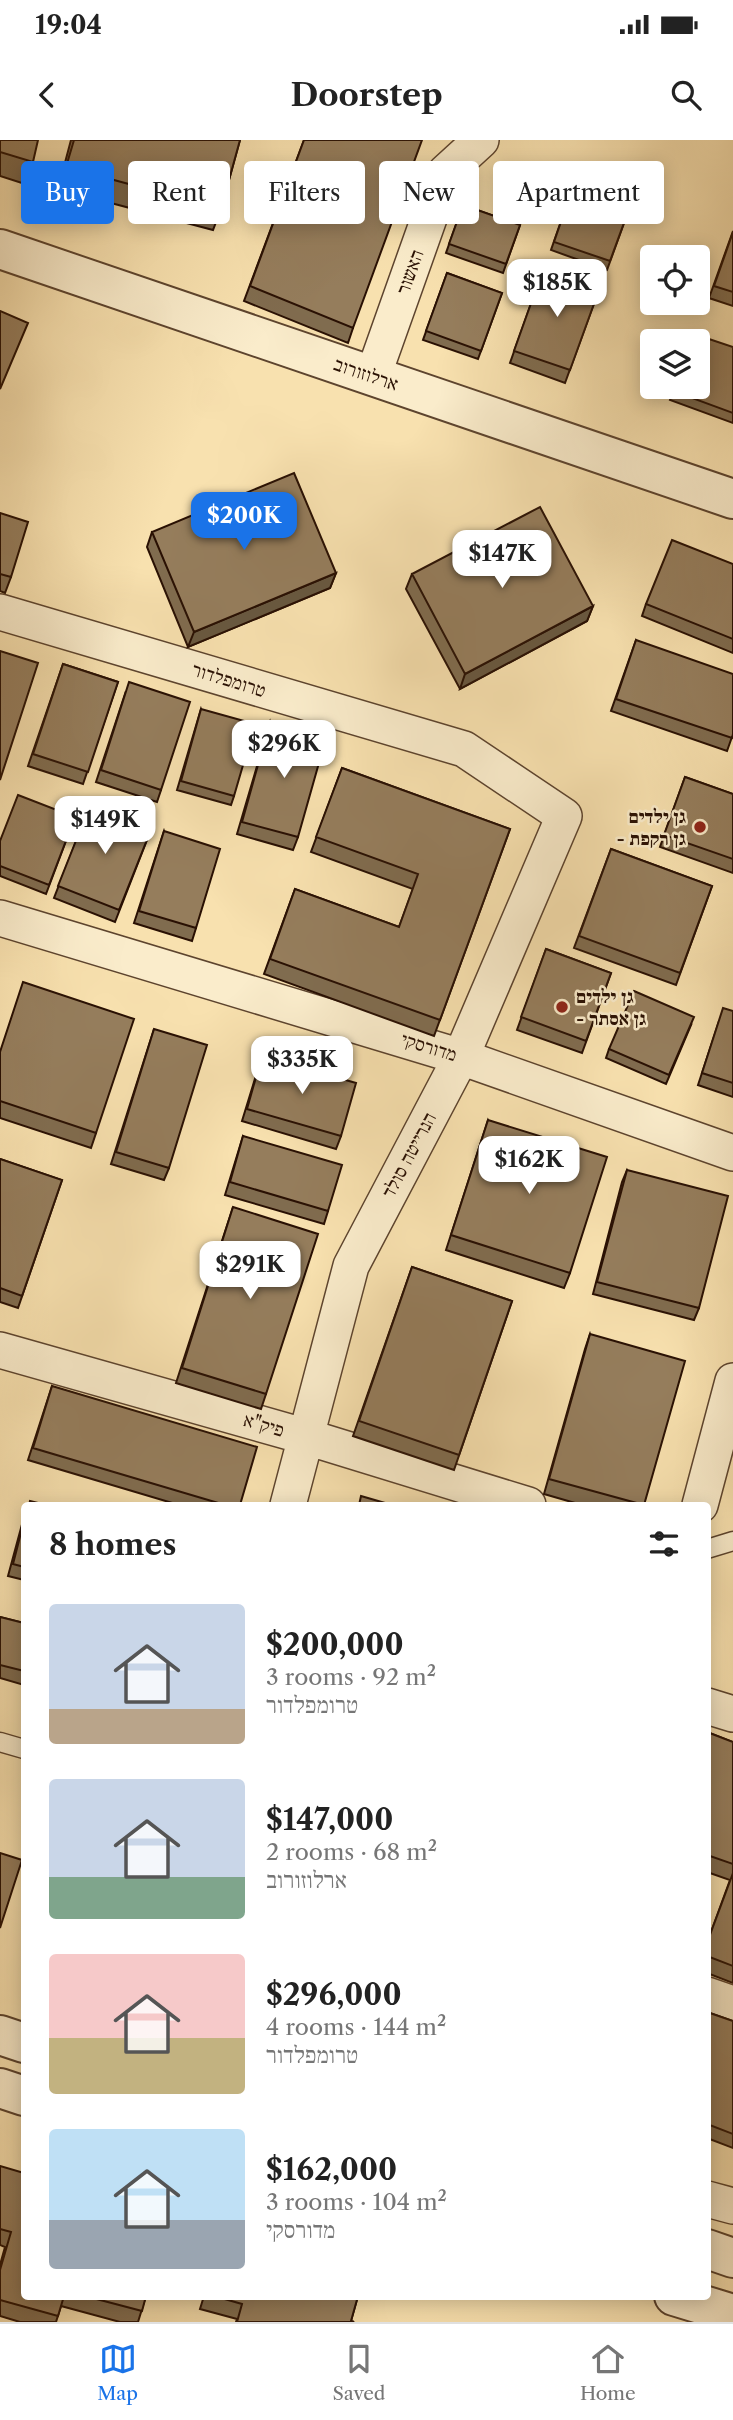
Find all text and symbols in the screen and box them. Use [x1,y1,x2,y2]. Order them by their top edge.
text: 19:04 [35,9,102,41]
text: Doorstep [290,75,443,114]
icon: back [28,76,66,114]
icon: search [667,76,705,114]
chip: Buy [21,161,114,224]
chip: Rent [128,161,230,224]
chip: Filters [244,161,365,224]
chip: New [379,161,479,224]
chip: Apartment [493,161,664,224]
map controls [640,245,710,399]
button: locate [640,245,710,315]
street label: האשור [391,246,429,298]
pin: $185K [508,260,606,319]
text: $185K [523,268,591,296]
button: layers [640,329,710,399]
street label: ארלוזורוב [331,352,401,396]
pin: $200K [195,492,293,552]
text: $200K [207,501,281,529]
pin: $147K [453,531,551,590]
text: $147K [468,539,536,567]
street label: טרומפלדור [189,658,269,702]
pin: $296K [235,720,333,780]
text: $296K [248,729,320,757]
pin: $149K [56,796,154,856]
text: $149K [71,805,139,833]
place label: גן ילדים - גן רקפת [616,805,686,850]
marker: גן ילדים - גן רקפת [692,819,708,835]
place label: גן ילדים - גן אסתר [576,985,646,1030]
marker: גן ילדים - גן אסתר [554,999,570,1015]
street label: מדורסקי [398,1028,460,1066]
pin: $335K [253,1037,351,1096]
text: $335K [267,1045,337,1073]
street label: הנרייטה סולד [377,1108,441,1202]
pin: $162K [480,1136,578,1196]
text: $162K [495,1145,563,1173]
pin: $291K [201,1242,299,1301]
text: $291K [216,1250,284,1278]
street label: פיק"א [241,1408,287,1442]
icon: filters [645,1525,683,1563]
text: 8 homes [49,1526,176,1563]
text: $200,000 [266,1626,404,1663]
icon: home [105,1632,189,1716]
text: 3 rooms · 92 m² [266,1663,436,1691]
text: טרומפלדור [266,1691,358,1719]
text: $147,000 [266,1801,393,1838]
icon: home [105,1807,189,1891]
text: 2 rooms · 68 m² [266,1838,437,1866]
text: ארלוזורוב [266,1866,347,1894]
text: $296,000 [266,1976,402,2013]
icon: home [105,1982,189,2066]
text: 4 rooms · 144 m² [266,2013,446,2041]
text: טרומפלדור [266,2041,358,2069]
text: $162,000 [266,2151,397,2188]
icon: home [105,2157,189,2241]
text: 3 rooms · 104 m² [266,2188,447,2216]
text: מדורסקי [266,2216,335,2244]
tab: Map [97,2340,138,2405]
tab: Saved [333,2340,385,2405]
tab: Home [580,2340,636,2405]

